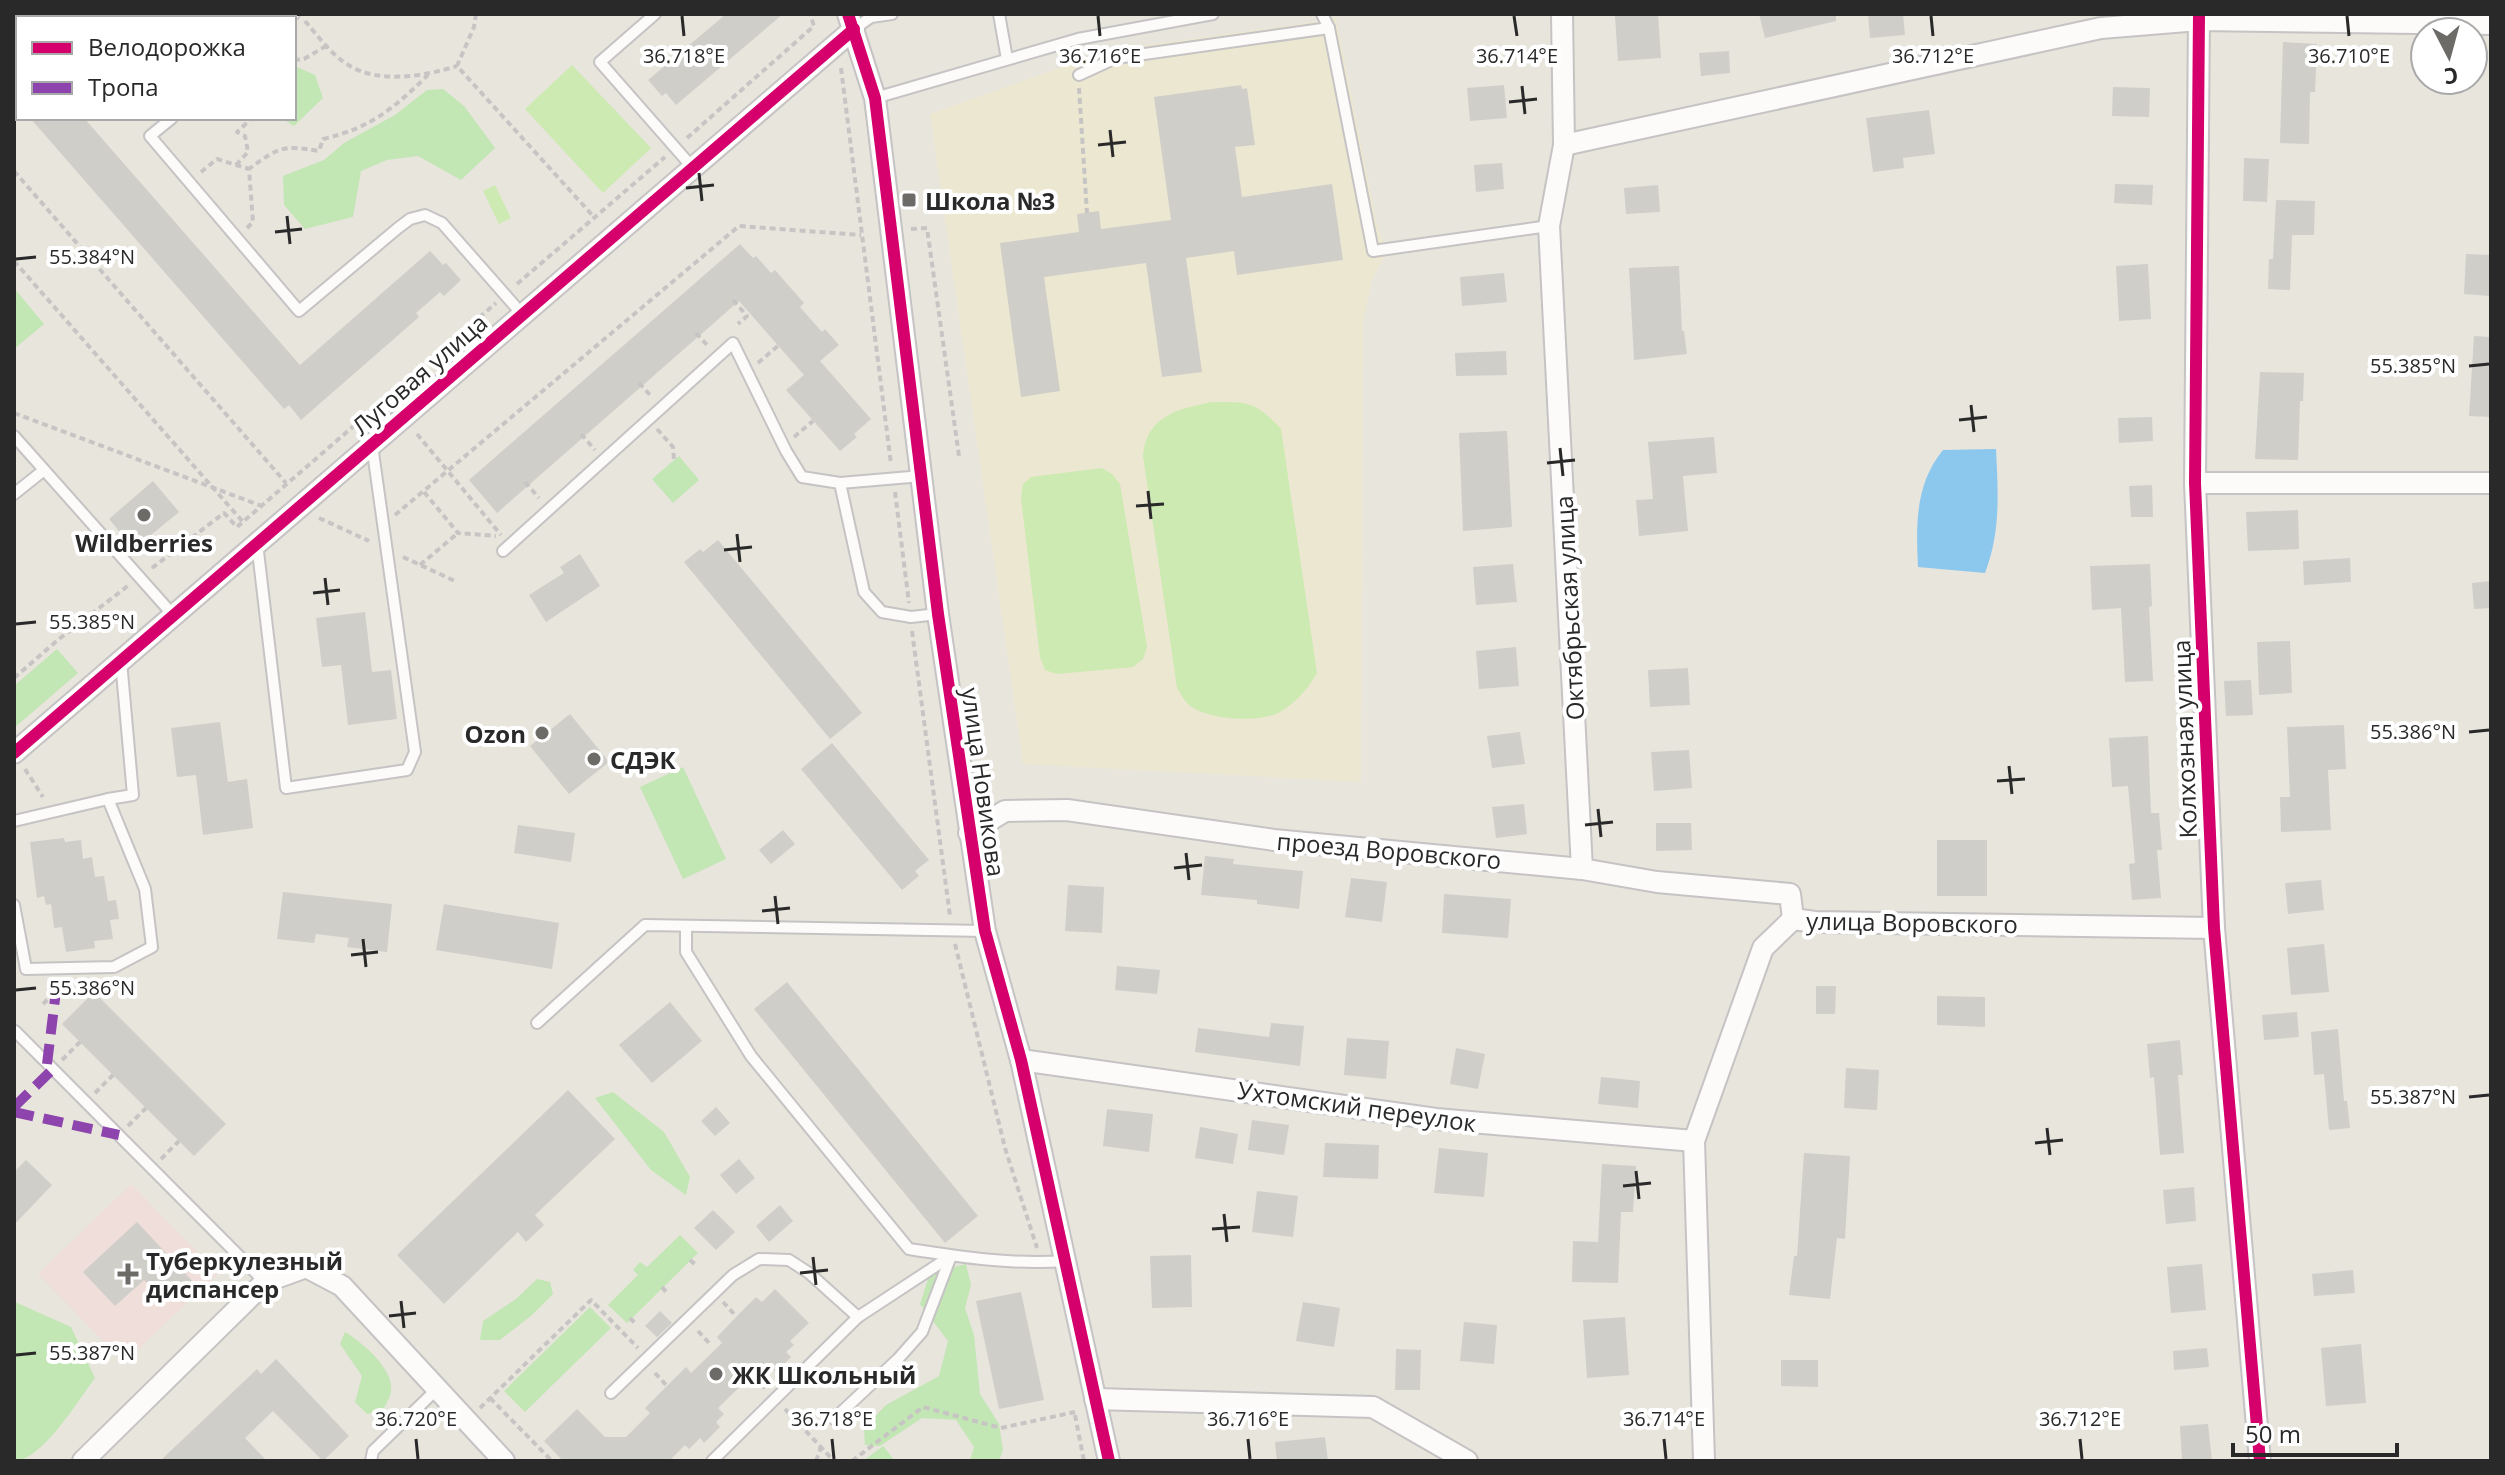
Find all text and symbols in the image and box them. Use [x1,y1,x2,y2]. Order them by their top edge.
legend [16,16,296,120]
north arrow [2409,16,2489,96]
text: Велодорожка [88,30,246,63]
text: 36.718°E [643,42,725,69]
text: 36.716°E [1059,42,1141,69]
text: 36.714°E [1476,42,1558,69]
text: 36.712°E [1892,42,1974,69]
text: 36.710°E [2308,42,2390,69]
text: С [2443,61,2460,93]
text: Тропа [88,70,159,103]
place label: Школа №3 [925,184,1055,217]
marker: Школа №3 [900,191,918,209]
text: 55.384°N [49,243,135,270]
street label: Луговая улица [344,306,494,442]
text: 55.385°N [2370,352,2456,379]
street label: Октябрьская улица [1547,495,1591,721]
marker: Wildberries [135,506,153,524]
place label: Wildberries [75,526,213,559]
text: 55.385°N [49,608,135,635]
street label: Колхозная улица [2164,639,2204,839]
street label: улица Новикова [954,685,1014,879]
place label: Ozon [465,717,526,750]
text: 55.386°N [2370,718,2456,745]
marker: Ozon [533,724,551,742]
place label: СДЭК [610,743,677,776]
marker: СДЭК [585,750,603,768]
street label: проезд Воровского [1275,824,1503,876]
street label: улица Воровского [1806,904,2018,940]
text: 55.386°N [49,974,135,1001]
street label: Ухтомский переулок [1236,1073,1479,1139]
text: 55.387°N [2370,1083,2456,1110]
place label: Туберкулезный диспансер [146,1244,343,1305]
marker: Туберкулезный диспансер [117,1263,139,1285]
text: 55.387°N [49,1339,135,1366]
place label: ЖК Школьный [732,1358,916,1391]
marker: ЖК Школьный [707,1365,725,1383]
text: 36.720°E [375,1405,457,1432]
text: 36.718°E [791,1405,873,1432]
text: 36.716°E [1207,1405,1289,1432]
text: 36.714°E [1623,1405,1705,1432]
text: 36.712°E [2039,1405,2121,1432]
scale bar [2233,1407,2397,1457]
text: 50 m [2245,1417,2301,1450]

